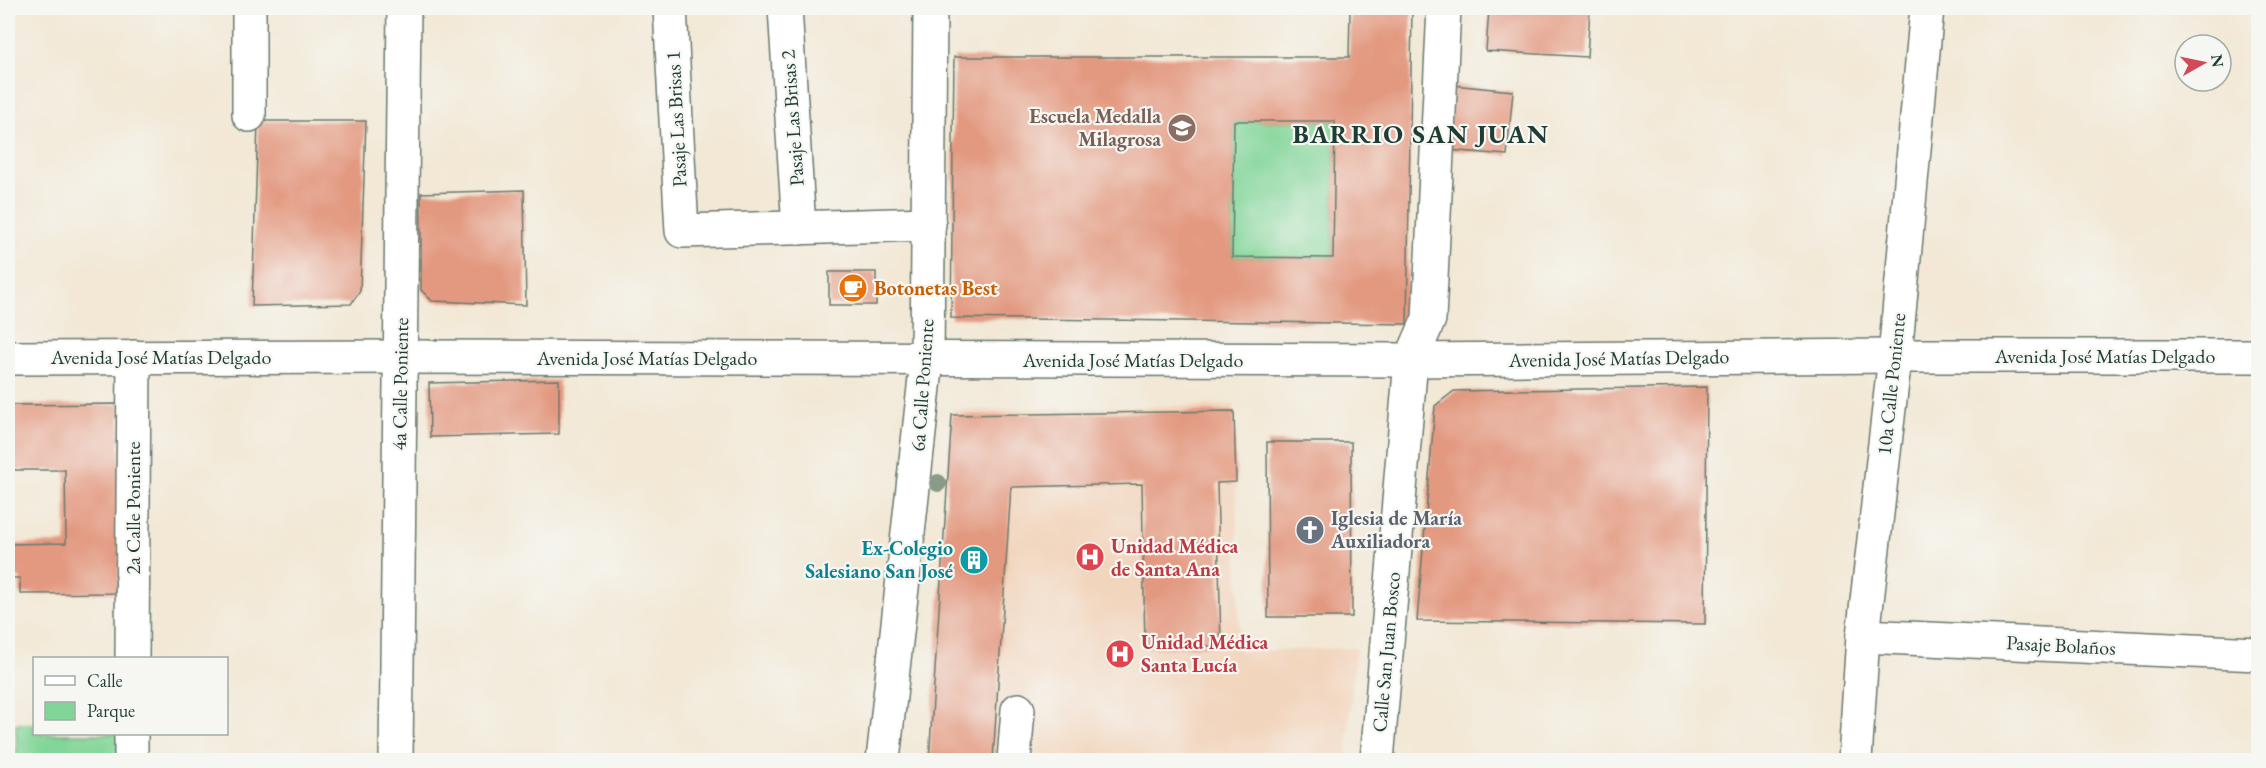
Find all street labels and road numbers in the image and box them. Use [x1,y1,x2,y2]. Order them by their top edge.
street label: Pasaje Las Brisas 2 [774,49,810,187]
street label: Pasaje Las Brisas 1 [659,50,693,188]
street label: 10a Calle Poniente [1871,312,1911,456]
street label: 4a Calle Poniente [386,317,414,451]
street label: 6a Calle Poniente [904,318,940,452]
street label: Avenida José Matías Delgado [1507,343,1730,373]
street label: Avenida José Matías Delgado [1994,343,2215,369]
street label: Avenida José Matías Delgado [50,344,271,370]
street label: Avenida José Matías Delgado [536,345,757,371]
street label: Avenida José Matías Delgado [1022,347,1243,373]
street label: 2a Calle Poniente [120,441,146,575]
street label: Calle San Juan Bosco [1366,571,1406,733]
street label: Pasaje Bolaños [2006,629,2116,661]

